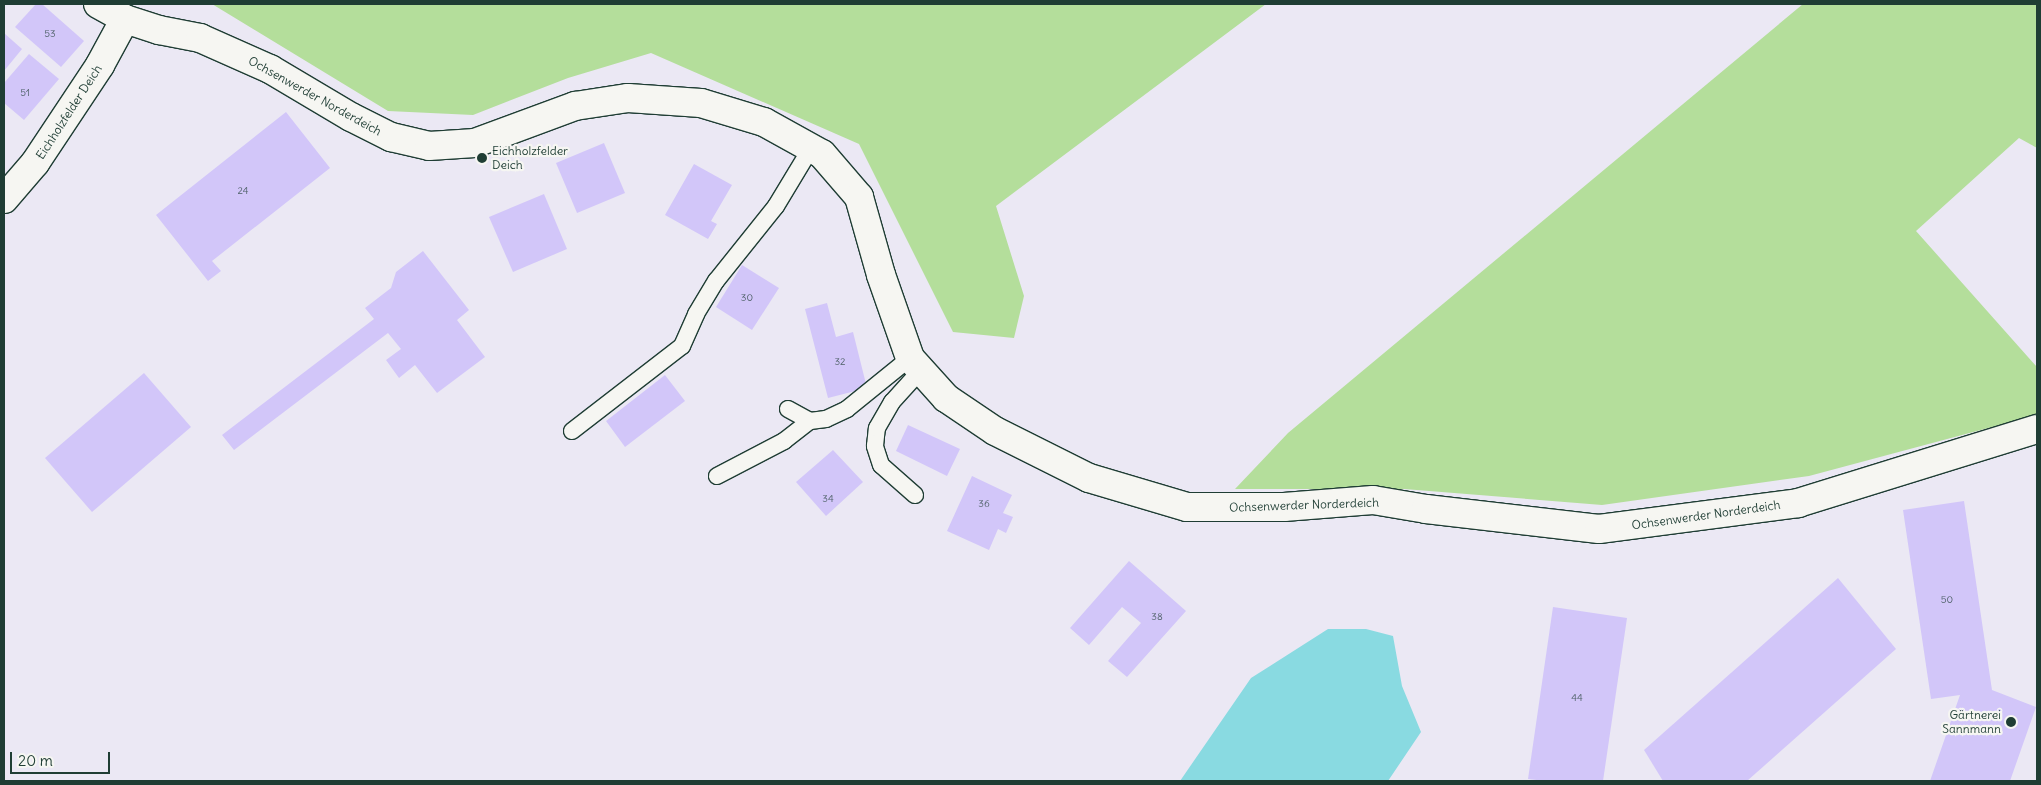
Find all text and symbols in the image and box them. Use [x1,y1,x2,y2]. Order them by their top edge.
house number: 53 [44,28,56,40]
street label: Ochsenwerder Norderdeich [246,53,384,139]
street label: Eichholzfelder Deich [33,62,105,162]
house number: 51 [20,87,30,99]
place label: Eichholzfelder Deich [492,144,568,172]
marker: Eichholzfelder Deich [476,152,488,164]
house number: 24 [237,185,249,197]
house number: 30 [741,292,753,304]
house number: 32 [834,356,846,368]
house number: 34 [822,493,834,505]
street label: Ochsenwerder Norderdeich [1229,495,1379,515]
street label: Ochsenwerder Norderdeich [1631,497,1781,533]
house number: 36 [978,498,990,510]
house number: 50 [1941,594,1953,606]
house number: 38 [1151,611,1163,623]
house number: 44 [1571,692,1583,704]
place label: Gärtnerei Sannmann [1942,708,2001,736]
marker: Gärtnerei Sannmann [2005,716,2017,728]
scale bar [12,742,112,774]
text: 20 m [18,751,53,770]

